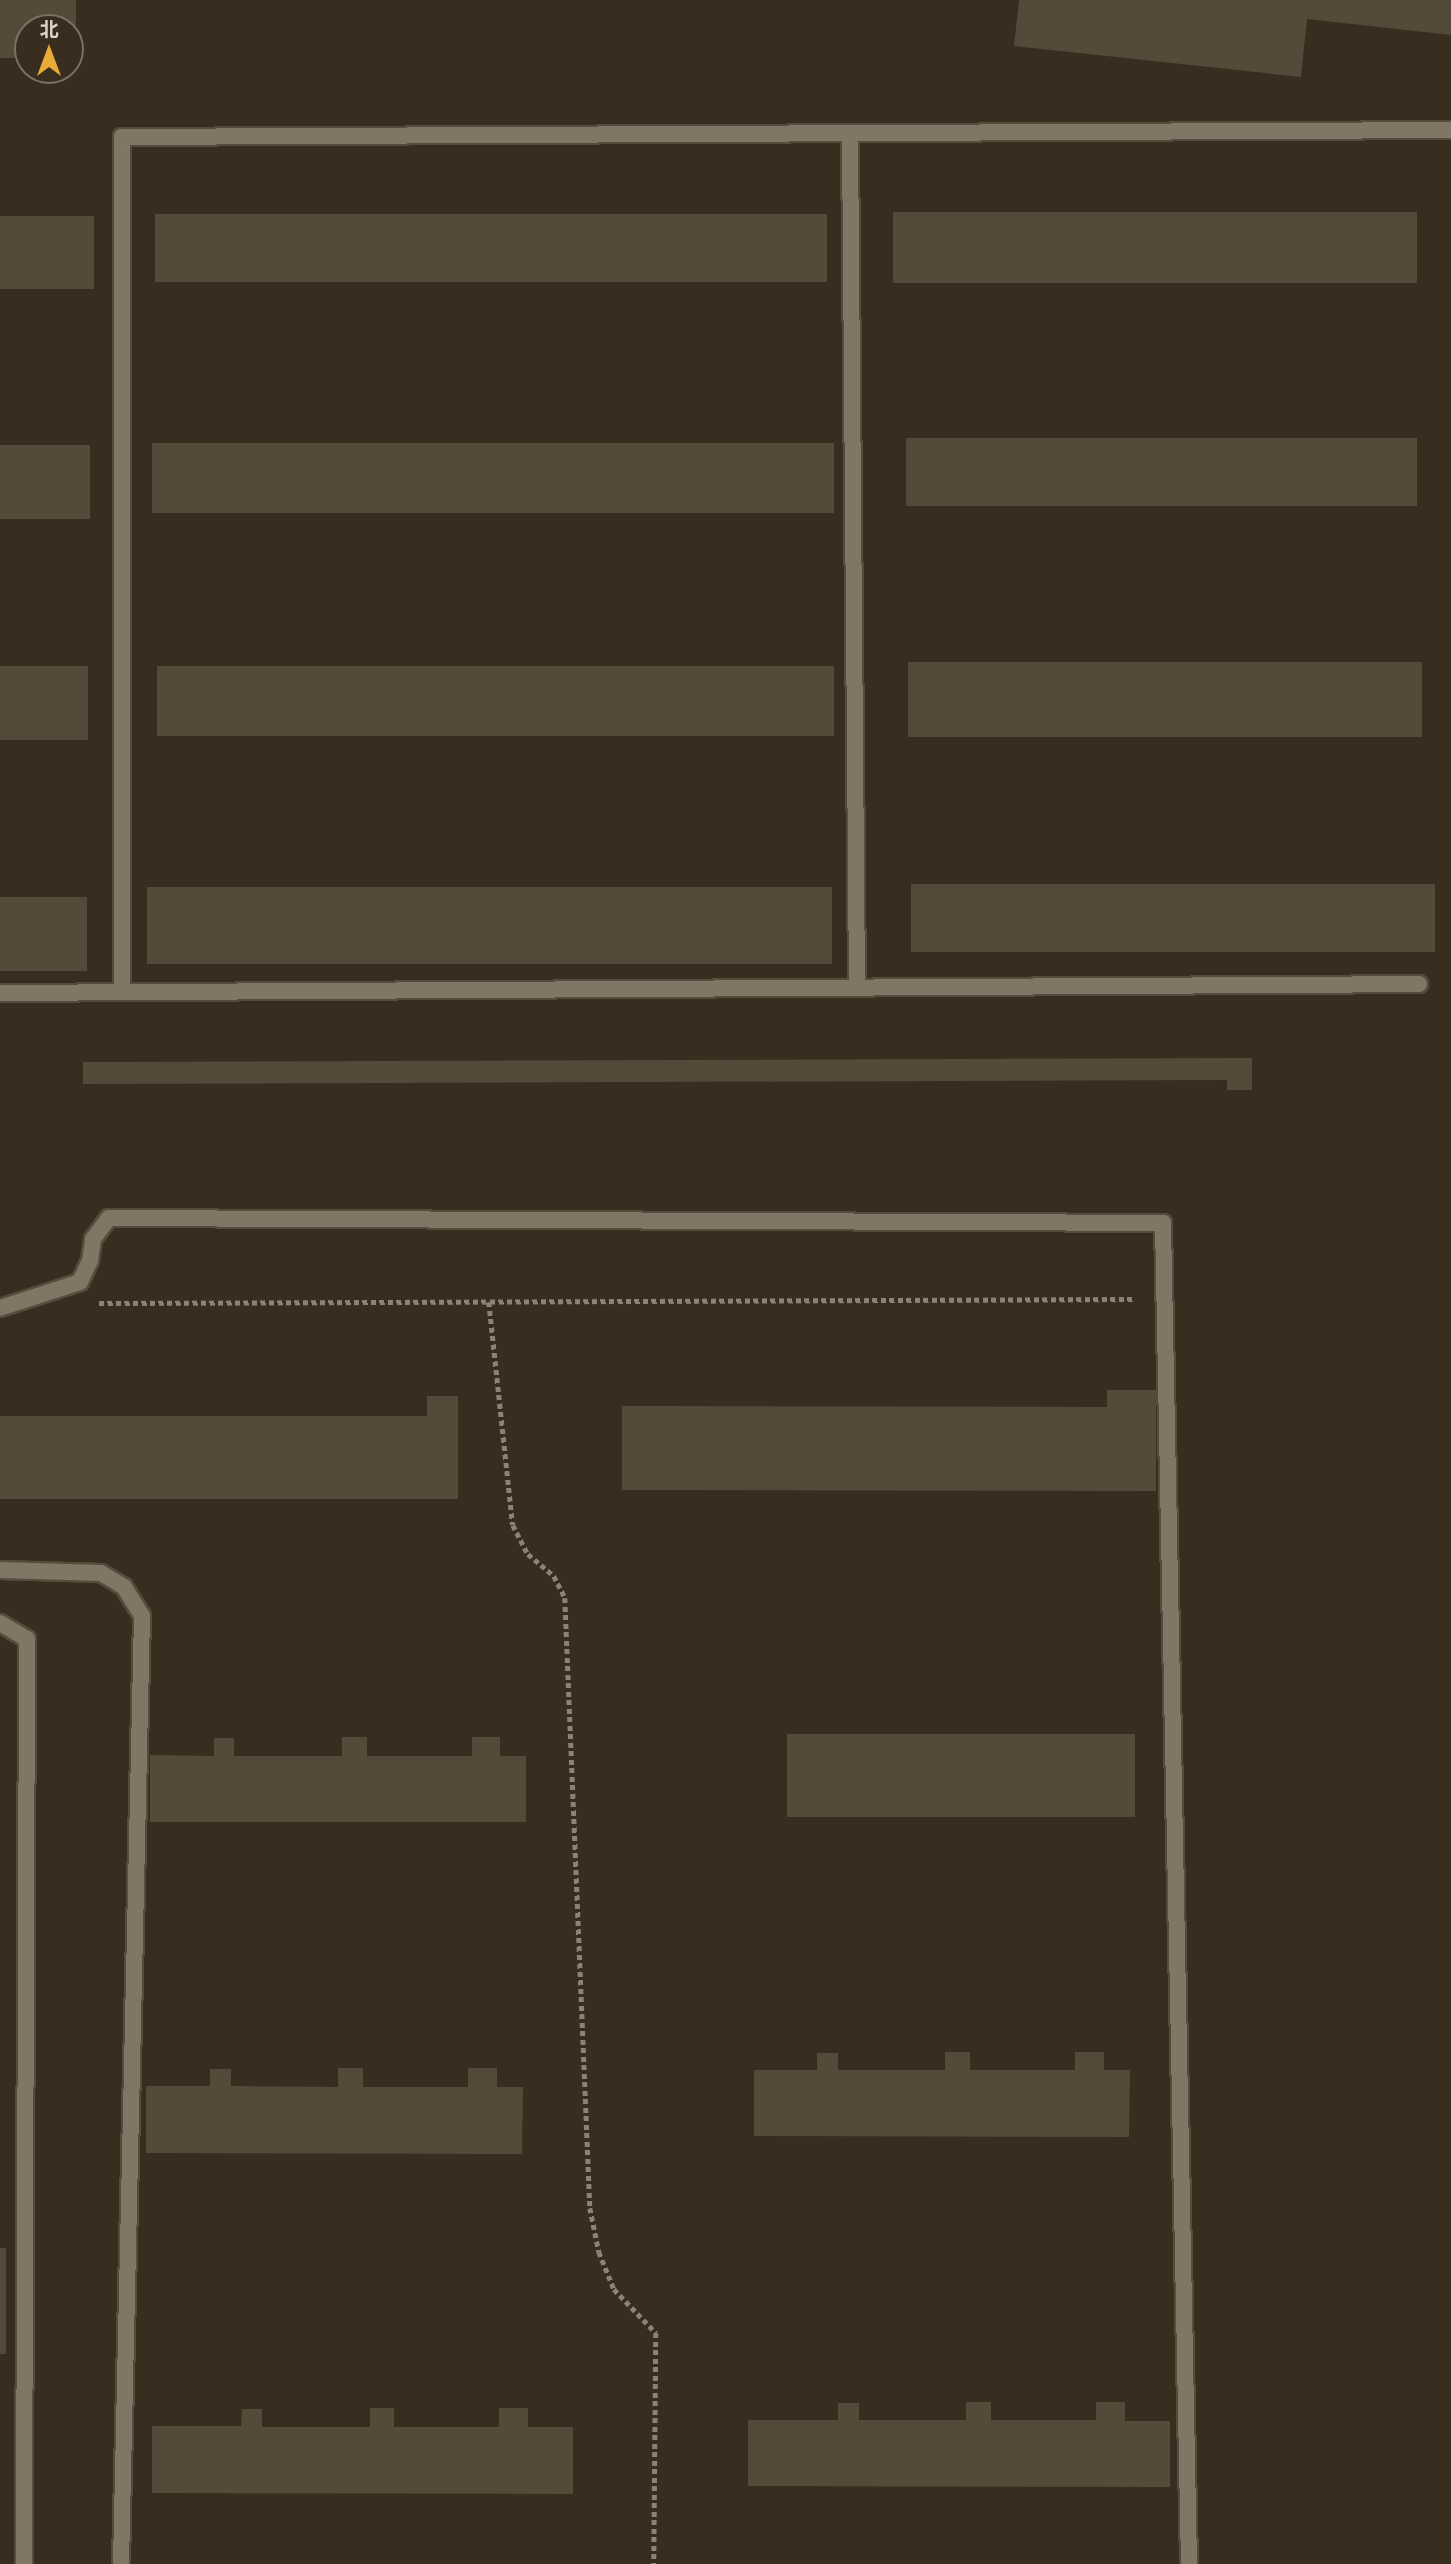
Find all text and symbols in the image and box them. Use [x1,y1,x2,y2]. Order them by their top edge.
north arrow [14,14,84,84]
text: 北 [39,17,59,42]

